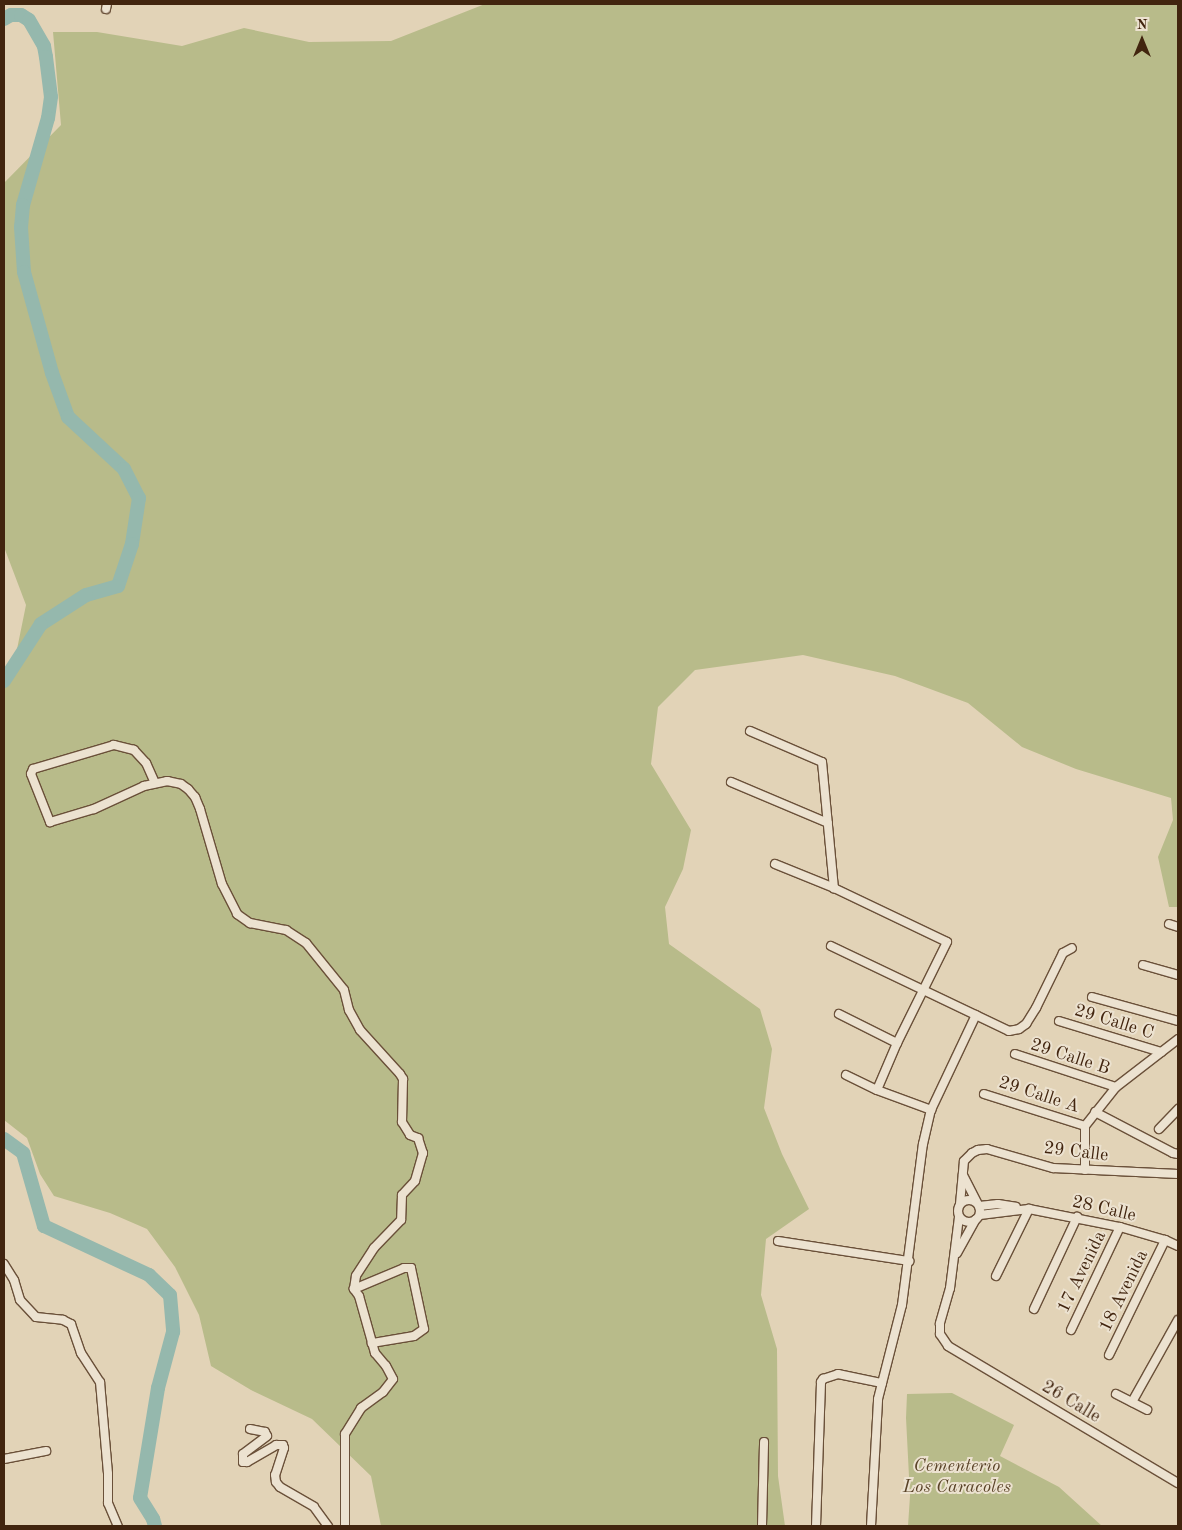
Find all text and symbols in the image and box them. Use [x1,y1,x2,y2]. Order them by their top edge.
north arrow [1117,15,1167,65]
text: N [1137,18,1147,32]
street label: 29 Calle C [1072,1000,1156,1044]
street label: 29 Calle B [1028,1034,1112,1080]
street label: 29 Calle A [996,1072,1082,1118]
street label: 29 Calle [1042,1137,1110,1167]
street label: 28 Calle [1070,1191,1138,1227]
street label: 17 Avenida [1053,1228,1111,1316]
street label: 18 Avenida [1095,1247,1153,1335]
street label: 26 Calle [1038,1376,1104,1428]
park label: Cementerio Los Caracoles [903,1456,1011,1498]

